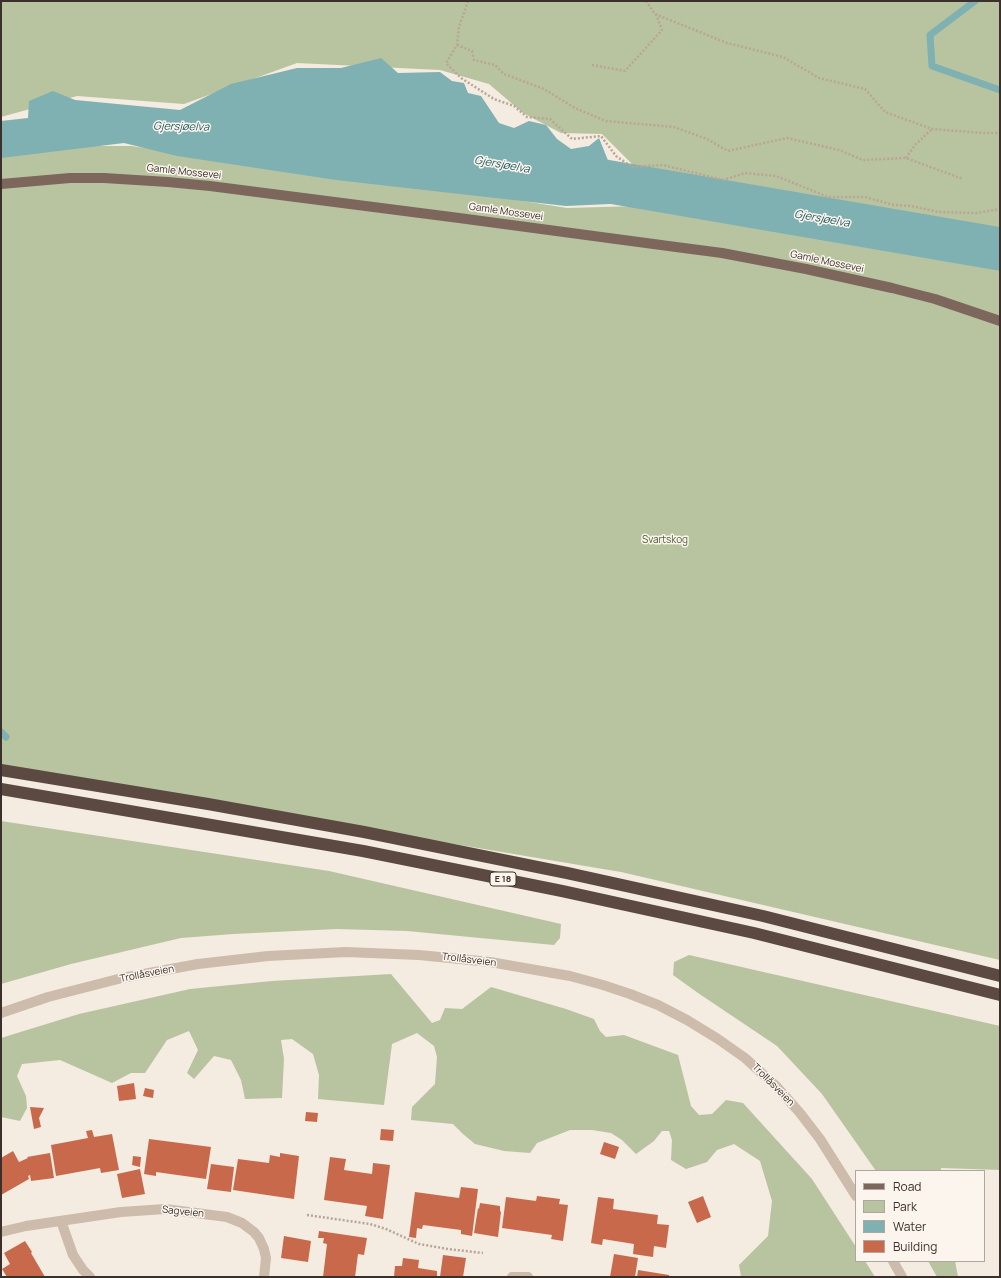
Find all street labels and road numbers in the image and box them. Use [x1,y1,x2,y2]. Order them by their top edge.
street label: Gamle Mossevei [146,162,222,182]
street label: Gamle Mossevei [468,201,544,223]
street label: Gamle Mossevei [789,248,865,276]
road number: E 18 [490,872,516,886]
street label: Trollåsveien [441,951,497,969]
street label: Trollåsveien [119,963,175,985]
street label: Trollåsveien [749,1061,797,1109]
street label: Sagveien [161,1204,205,1220]

